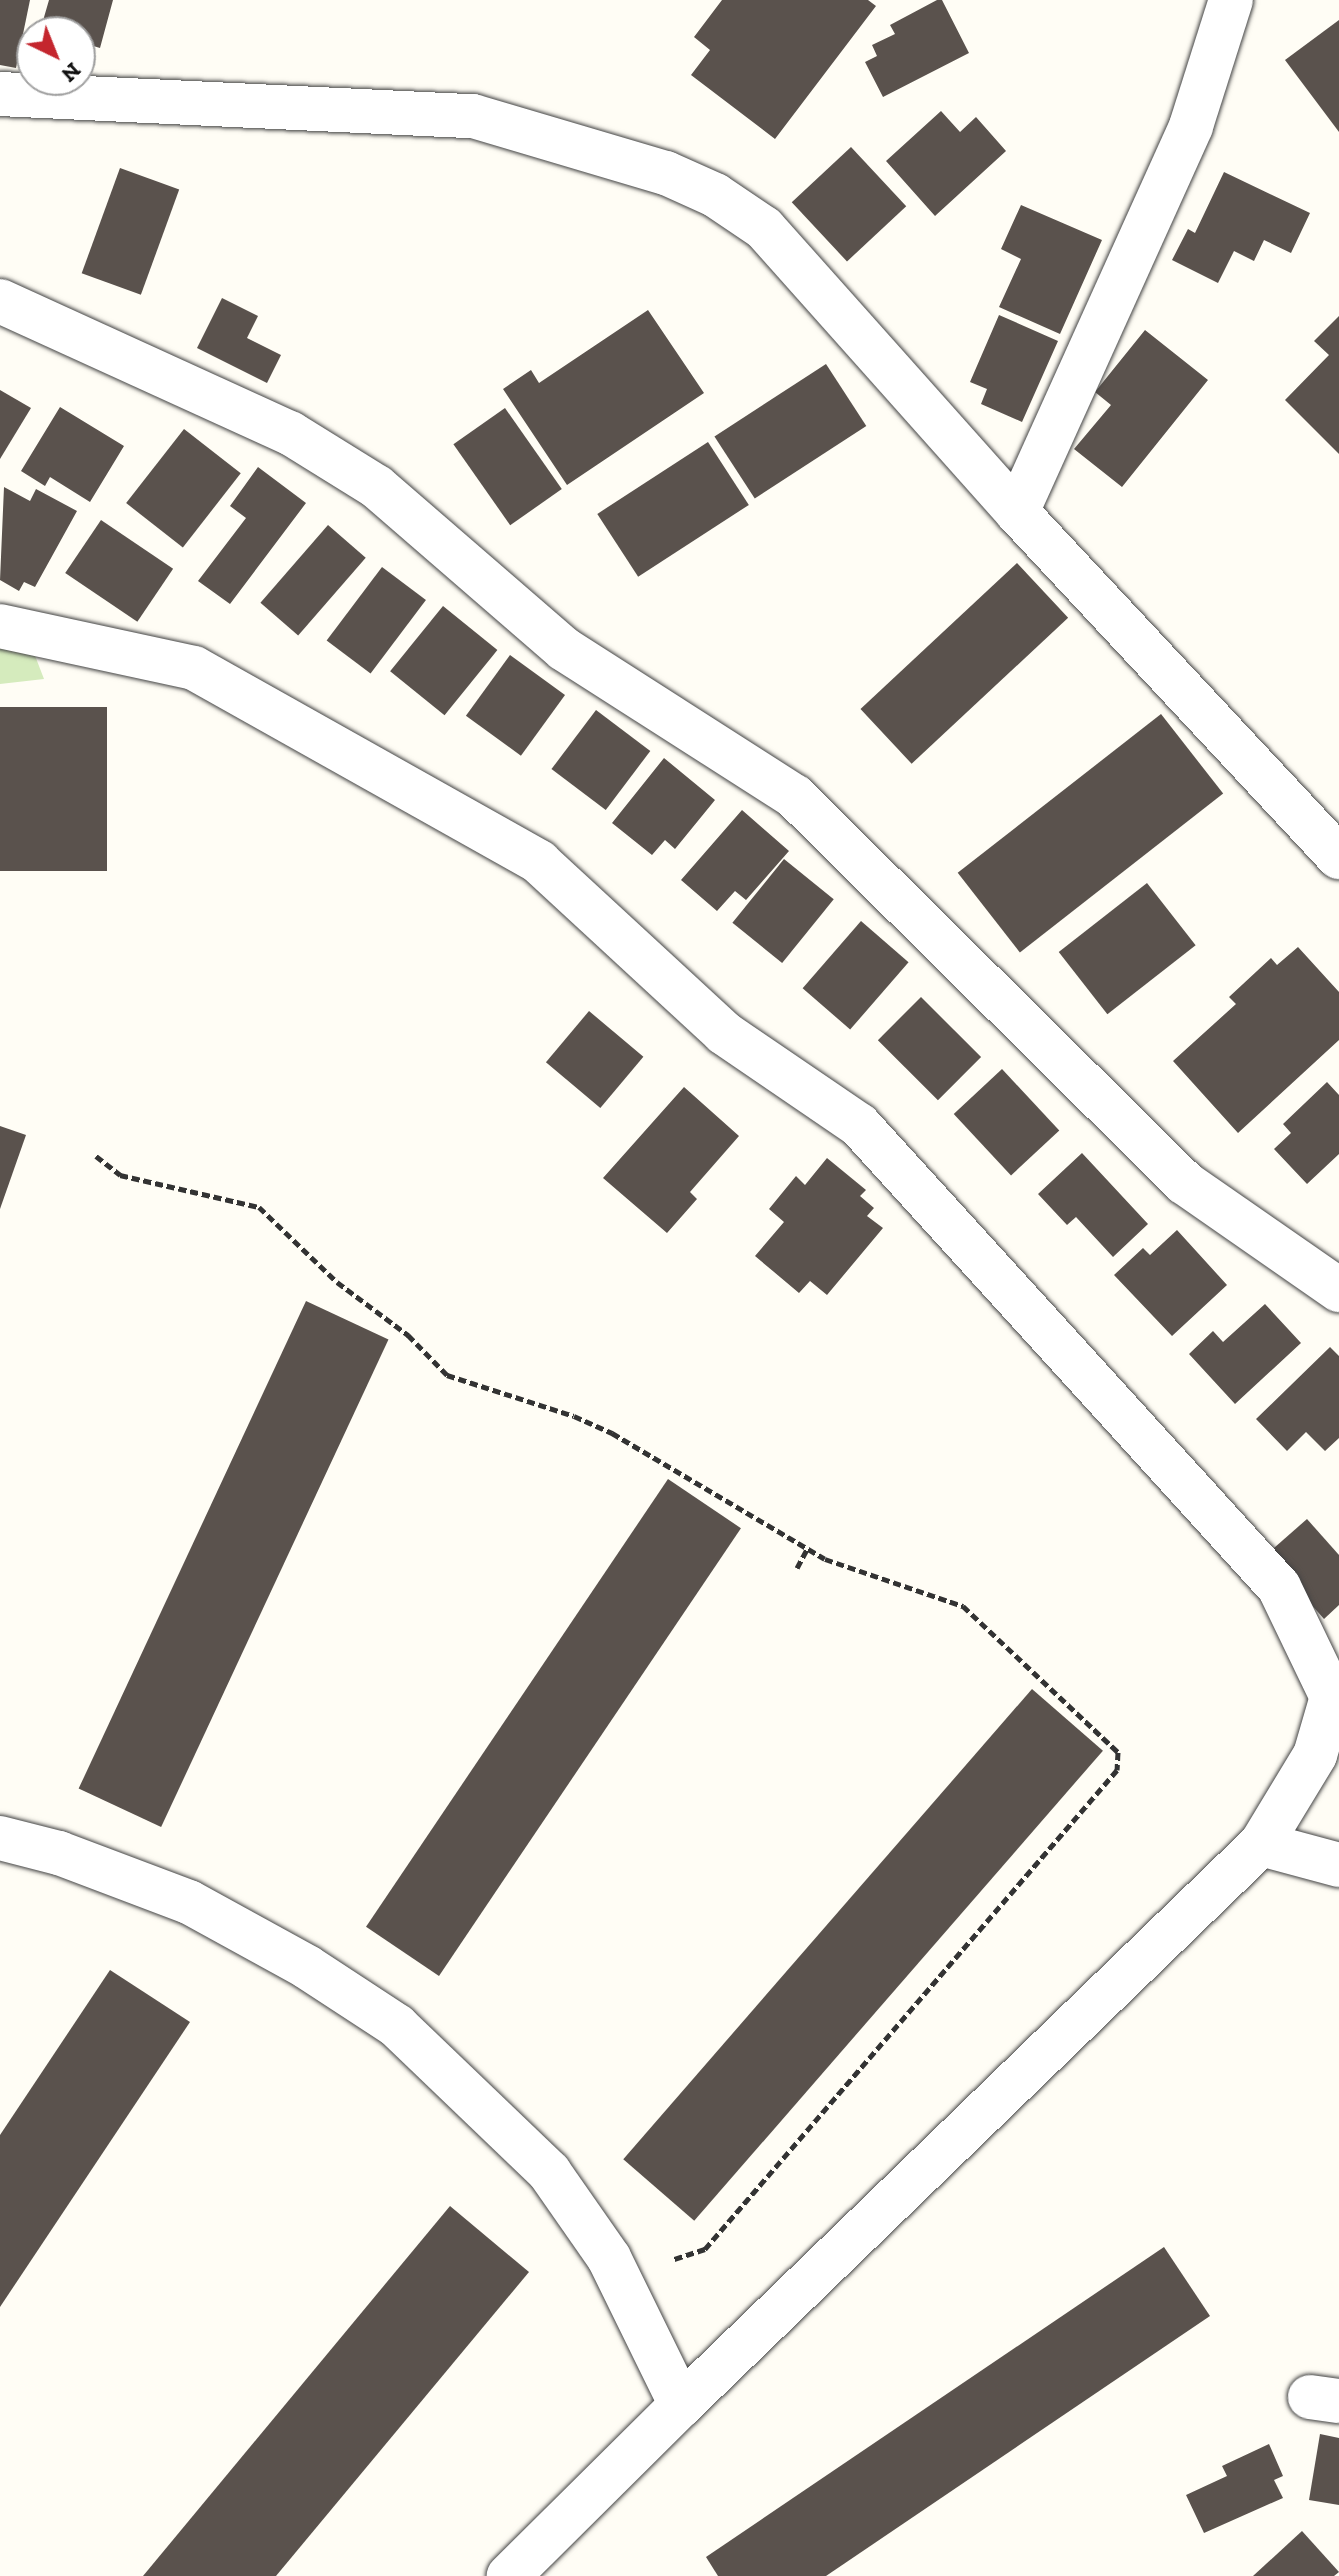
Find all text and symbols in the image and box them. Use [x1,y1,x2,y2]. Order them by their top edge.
north arrow [16,16,96,96]
text: N [56,57,87,88]

